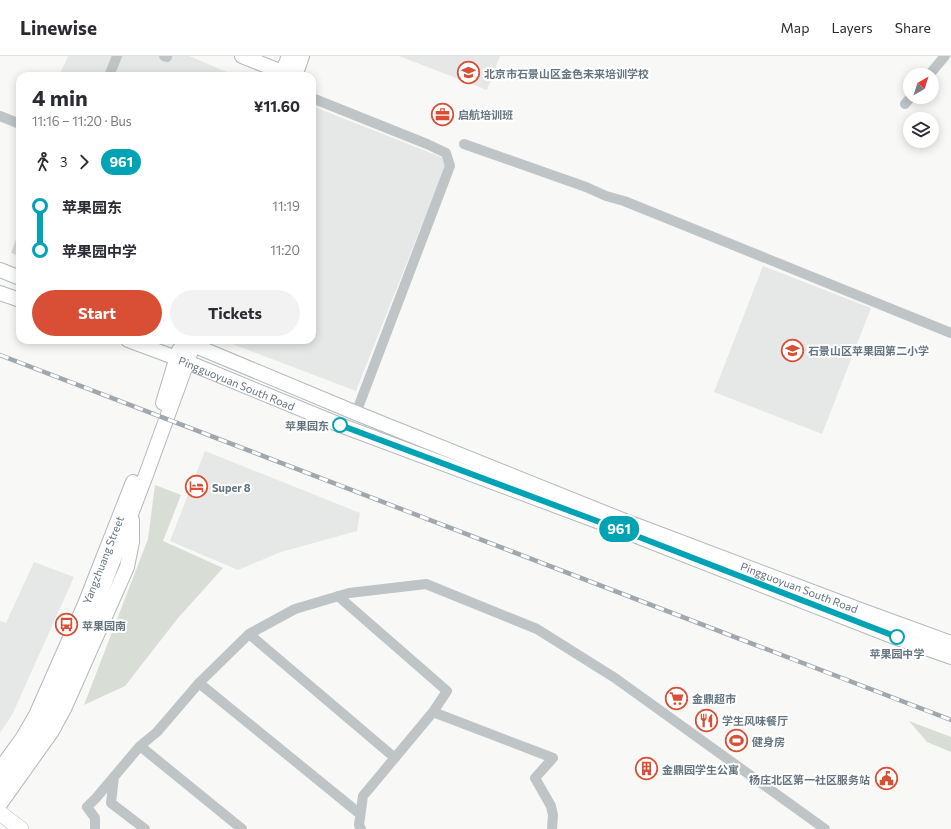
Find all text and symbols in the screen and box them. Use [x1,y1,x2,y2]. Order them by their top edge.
text: Linewise [20,16,97,39]
text: Map [781,19,809,36]
text: Layers [831,19,873,36]
text: Share [895,19,931,36]
school or university icon: 北京市石景山区金色未来培训学校 [455,60,481,86]
place label: 北京市石景山区金色未来培训学校 [484,67,649,80]
north arrow [903,68,939,104]
map controls [903,68,939,148]
text: 4 min [32,84,88,111]
text: ¥11.60 [254,97,300,115]
office icon: 启航培训班 [429,101,455,127]
place label: 启航培训班 [458,108,513,121]
button: layers [903,112,939,148]
text: 11:16 – 11:20 · Bus [32,113,132,129]
icon: walk [32,151,54,173]
icon: forward [73,151,95,173]
text: 961 [109,153,133,170]
text: 3 [60,154,67,170]
text: 苹果园东 [62,198,122,216]
text: 11:19 [272,198,300,214]
text: 苹果园中学 [62,242,137,260]
text: 11:20 [270,242,300,258]
button: Start [32,290,162,336]
button: Tickets [170,290,300,336]
school or university icon: 石景山区苹果园第二小学 [780,337,806,363]
place label: 石景山区苹果园第二小学 [808,344,929,357]
street label: Pingguoyuan South Road [177,353,297,412]
marker: 苹果园东 [332,417,348,433]
place label: 苹果园东 [285,419,329,432]
hotel icon: Super 8 [184,474,210,500]
place label: Super 8 [212,481,251,494]
street label: Yangzhuang Street [79,513,126,605]
line badge: 961 [596,516,642,542]
text: 961 [607,520,631,537]
street label: Pingguoyuan South Road [739,559,860,615]
bus stop icon: 苹果园南 [53,612,79,638]
place label: 苹果园南 [82,619,126,632]
marker: 苹果园中学 [889,629,905,645]
place label: 苹果园中学 [870,647,925,660]
supermarket icon: 金鼎超市 [664,685,690,711]
place label: 金鼎超市 [692,692,736,705]
restaurant icon: 学生风味餐厅 [694,707,720,733]
place label: 学生风味餐厅 [722,714,788,727]
sports icon: 健身房 [723,728,749,754]
place label: 健身房 [752,735,785,748]
building icon: 金鼎园学生公寓 [634,756,660,782]
place label: 金鼎园学生公寓 [662,763,739,776]
public building icon: 杨庄北区第一社区服务站 [873,766,899,792]
place label: 杨庄北区第一社区服务站 [749,773,870,786]

